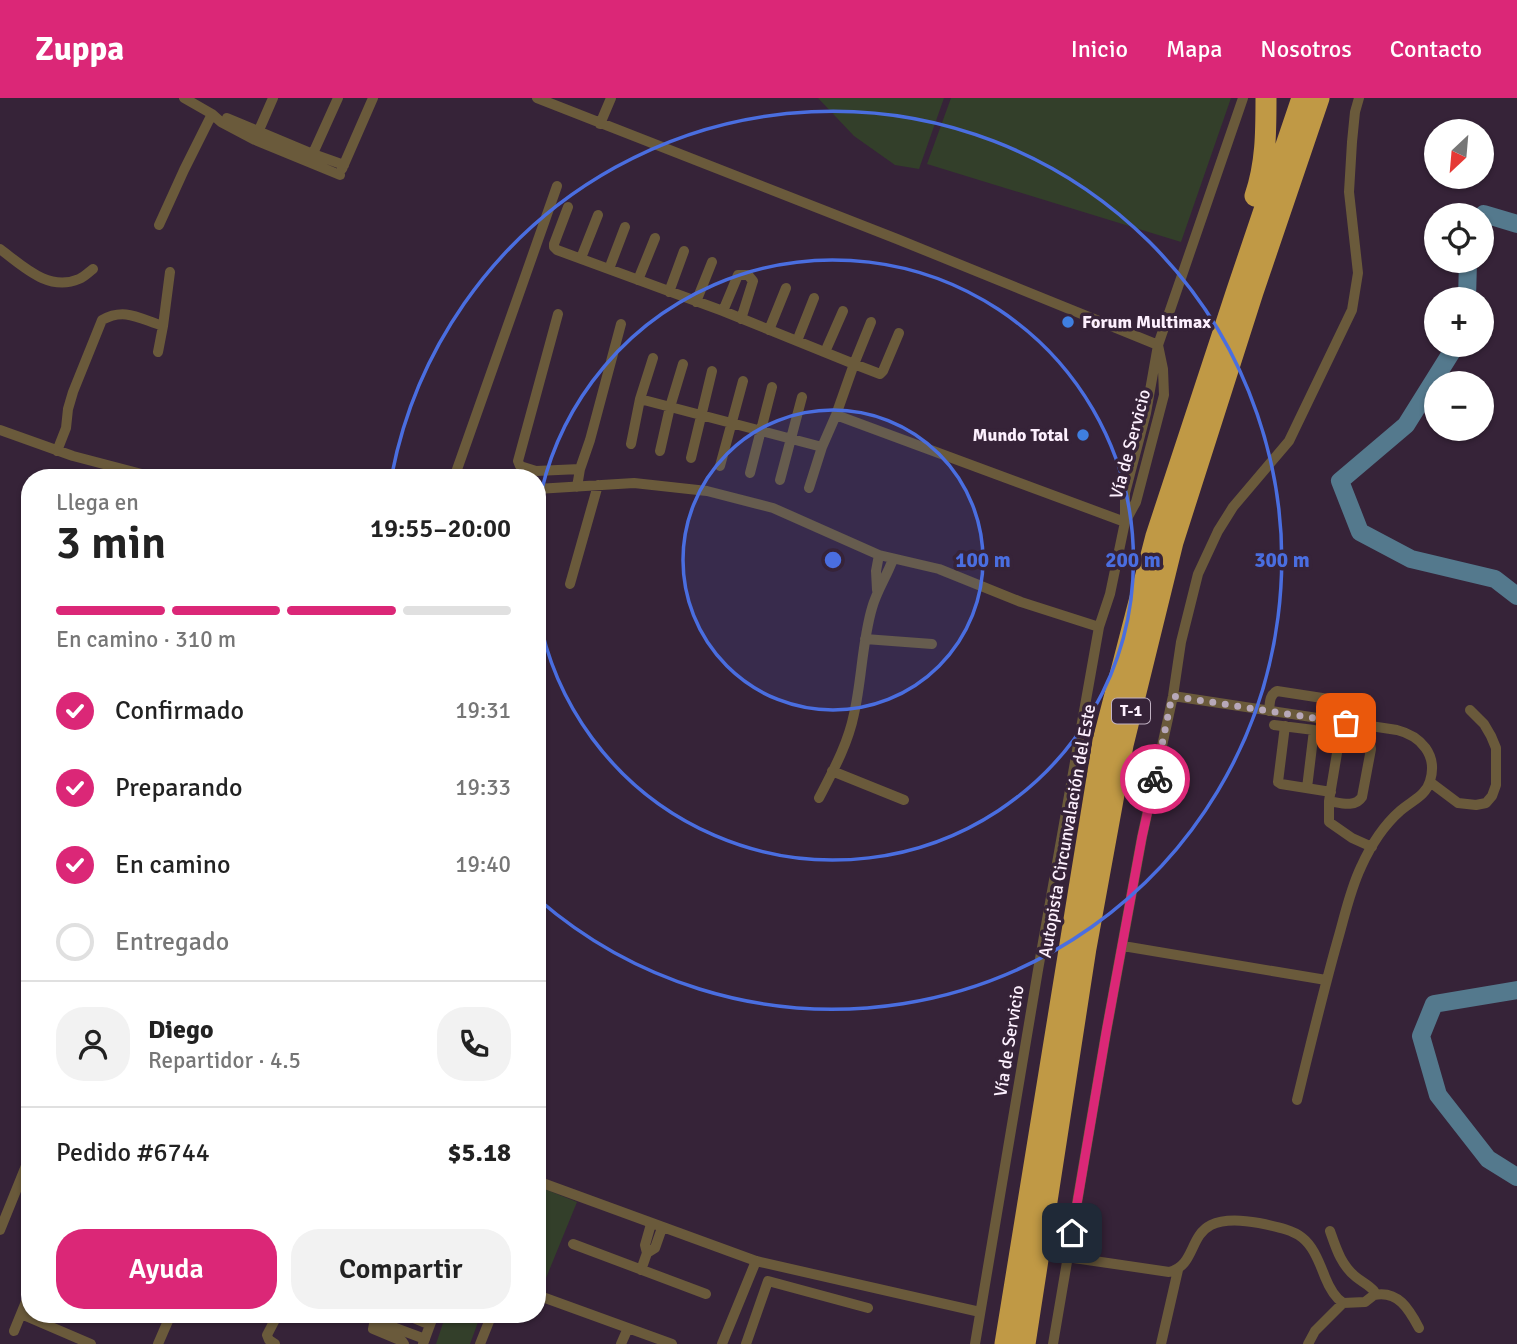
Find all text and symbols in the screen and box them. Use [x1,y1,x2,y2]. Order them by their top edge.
text: Zuppa [35,29,124,70]
text: Inicio [1071,34,1128,64]
text: Mapa [1166,34,1222,64]
text: Nosotros [1260,34,1352,64]
text: Contacto [1390,34,1482,64]
north arrow [1424,119,1494,189]
map controls [1424,119,1494,441]
button: locate [1424,203,1494,273]
button: + [1424,287,1494,357]
place label: Forum Multimax [1082,311,1211,333]
marker: Forum Multimax [1060,314,1076,330]
button: − [1424,371,1494,441]
street label: Vía de Servicio [1105,387,1155,501]
place label: Mundo Total [973,424,1069,446]
marker: Mundo Total [1075,427,1091,443]
text: Llega en [56,488,139,517]
text: 19:55–20:00 [370,513,511,545]
text: 3 min [56,515,166,571]
text: 100 m [955,547,1011,573]
text: 200 m [1105,547,1161,573]
text: 300 m [1254,547,1310,573]
centre of rings [821,548,845,572]
text: En camino · 310 m [56,625,236,654]
icon: check [56,692,94,730]
pin [1316,693,1376,753]
text: Confirmado [115,695,244,727]
text: 19:31 [455,696,511,725]
road number: T-1 [1112,698,1150,724]
street label: Autopista Circunvalación del Este [1034,702,1100,960]
icon: bag [1327,704,1365,742]
courier [1120,744,1190,814]
icon: bike [1136,760,1174,798]
icon: check [56,769,94,807]
text: Preparando [115,772,242,804]
text: 19:33 [455,773,511,802]
icon: check [56,846,94,884]
text: En camino [115,849,231,881]
text: 19:40 [455,850,511,879]
text: Entregado [115,926,229,958]
street label: Vía de Servicio [989,984,1029,1098]
button: person [56,1007,130,1081]
button: phone [437,1007,511,1081]
text: Diego [148,1014,214,1046]
text: Repartidor · 4.5 [148,1046,301,1075]
text: Pedido #6744 [56,1137,210,1169]
text: $5.18 [447,1137,511,1169]
pin [1042,1203,1102,1263]
icon: home [1053,1214,1091,1252]
button: Ayuda [56,1229,277,1309]
button: Compartir [291,1229,511,1309]

